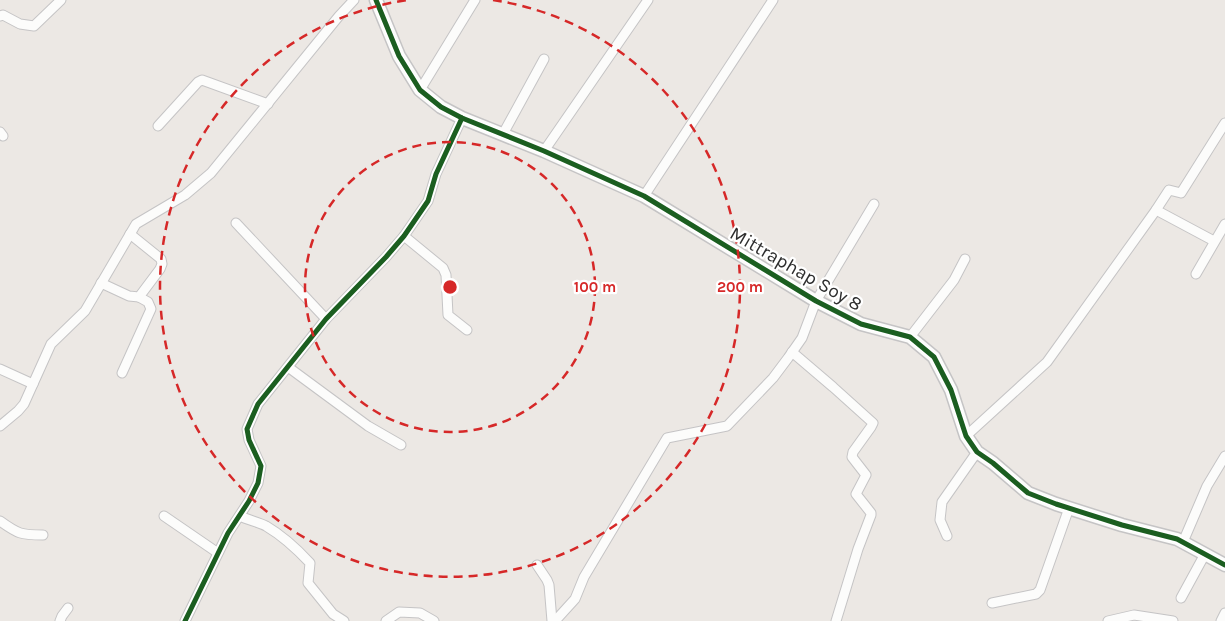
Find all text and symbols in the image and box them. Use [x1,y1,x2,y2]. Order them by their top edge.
street label: Mittraphap Soy 8 [726,222,866,316]
centre of rings [441,278,459,296]
text: 100 m [574,278,616,296]
text: 200 m [717,278,763,296]

